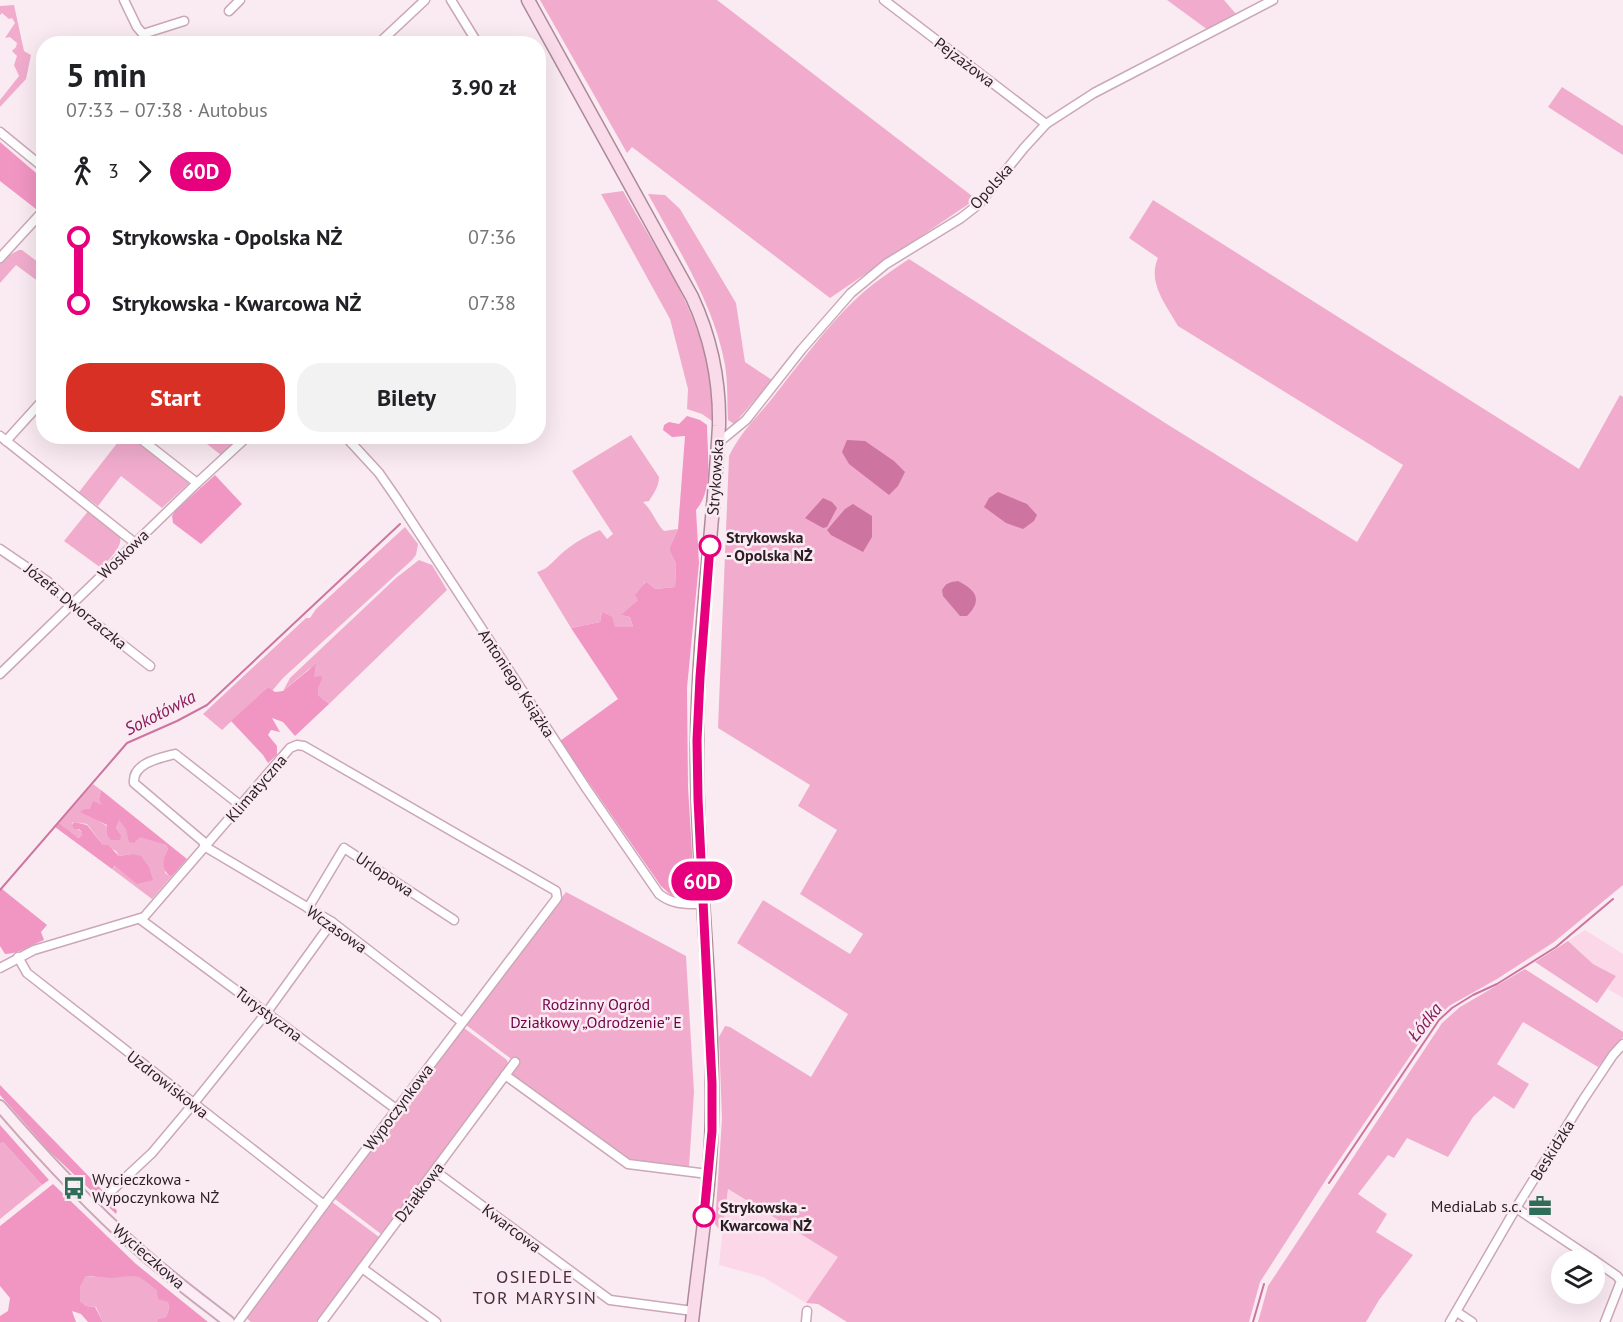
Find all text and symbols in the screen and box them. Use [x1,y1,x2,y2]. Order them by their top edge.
street label: Pejzażowa [931,33,999,91]
text: 5 min [66,53,147,96]
text: 3.90 zł [451,73,516,101]
text: 07:33 – 07:38 · Autobus [66,97,268,123]
icon: walk [66,155,99,188]
icon: forward [128,155,161,188]
text: 3 [108,158,119,184]
text: 60D [182,158,219,185]
street label: Opolska [965,159,1017,213]
text: Strykowska - Opolska NŻ [112,223,342,251]
text: 07:36 [468,224,516,250]
text: Strykowska - Kwarcowa NŻ [112,289,361,317]
text: 07:38 [468,290,516,316]
button: Start [66,363,285,432]
button: Bilety [297,363,516,432]
street label: Strykowska [702,438,728,516]
street label: Woskowa [93,525,153,583]
place label: Strykowska - Opolska NŻ [726,527,813,565]
marker: Strykowska - Opolska NŻ [699,535,721,557]
street label: Józefa Dworzaczka [20,558,131,653]
street label: Antoniego Książka [474,625,560,741]
water label: Sokołówka [120,685,200,740]
street label: Klimatyczna [221,750,291,826]
street label: Urlopowa [352,847,418,901]
line badge: 60D [668,862,736,900]
text: 60D [683,868,721,895]
street label: Wczasowa [303,901,371,957]
street label: Turystyczna [231,982,307,1046]
park label: Rodzinny Ogród Działkowy „Odrodzenie” E [510,994,682,1032]
water label: Łódka [1402,998,1447,1046]
street label: Uzdrowiskowa [123,1046,213,1122]
street label: Wypoczynkowa [359,1060,437,1154]
street label: Beskidzka [1526,1116,1578,1184]
street label: Działkowa [390,1158,448,1226]
place label: Wycieczkowa - Wypoczynkowa NŻ [92,1169,219,1207]
bus stop icon: Wycieczkowa - Wypoczynkowa NŻ [61,1175,87,1201]
office icon: MediaLab s.c. [1527,1193,1553,1219]
place label: MediaLab s.c. [1431,1196,1522,1216]
place label: Strykowska - Kwarcowa NŻ [720,1197,812,1235]
street label: Kwarcowa [478,1199,546,1257]
marker: Strykowska - Kwarcowa NŻ [693,1205,715,1227]
street label: Wycieczkowa [109,1219,189,1293]
map controls [1551,1250,1605,1304]
button: layers [1551,1250,1605,1304]
district label: OSIEDLE TOR MARYSIN [473,1265,597,1309]

